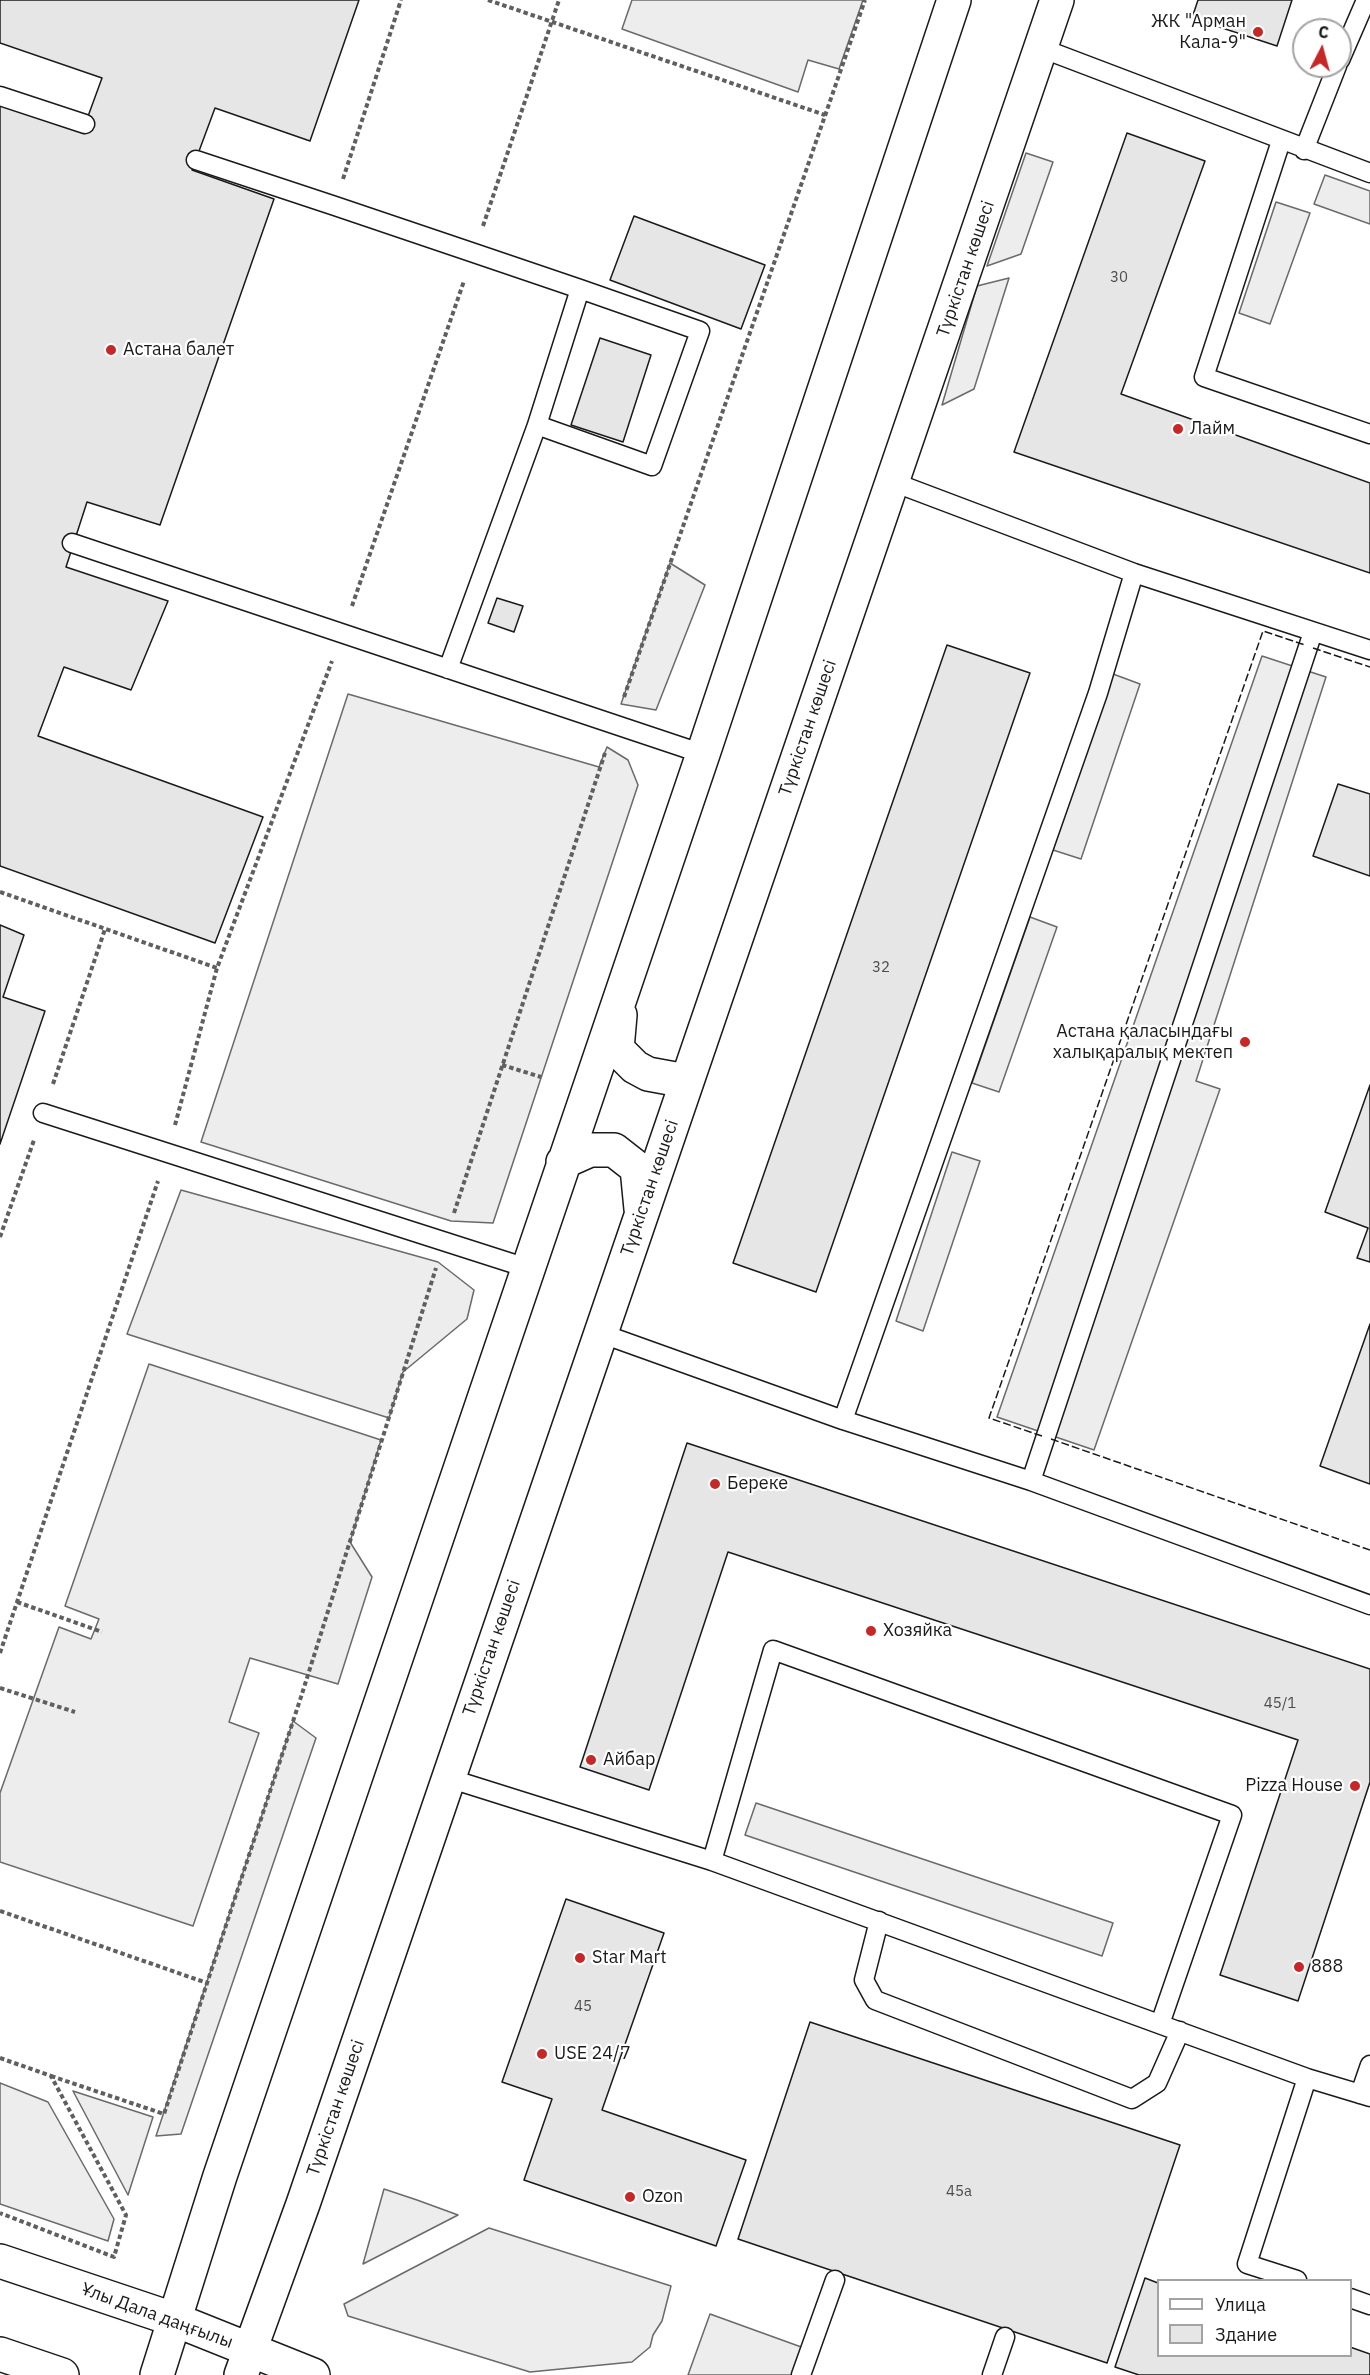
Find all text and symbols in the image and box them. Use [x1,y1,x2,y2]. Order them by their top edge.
place label: ЖК "Арман Кала-9" [1151,11,1246,54]
north arrow [1292,18,1352,78]
text: С [1317,22,1330,43]
marker: ЖК "Арман Кала-9" [1251,25,1265,39]
street label: Түркістан көшесі [933,198,999,340]
house number: 30 [1110,269,1128,287]
place label: Астана балет [123,339,234,361]
marker: Астана балет [104,343,118,357]
place label: Лайм [1190,418,1235,440]
marker: Лайм [1171,422,1185,436]
street label: Түркістан көшесі [775,657,841,799]
house number: 32 [872,959,890,977]
place label: Астана қаласындағы халықаралық мектеп [1053,1021,1233,1064]
marker: Астана қаласындағы халықаралық мектеп [1238,1035,1252,1049]
street label: Түркістан көшесі [617,1117,683,1259]
place label: Береке [727,1473,788,1495]
marker: Береке [708,1477,722,1491]
street label: Түркістан көшесі [459,1577,525,1719]
place label: Хозяйка [883,1620,952,1642]
marker: Хозяйка [864,1624,878,1638]
house number: 45/1 [1264,1695,1296,1713]
place label: Айбар [603,1749,655,1771]
marker: Айбар [584,1753,598,1767]
place label: Pizza House [1245,1775,1343,1797]
marker: Pizza House [1348,1779,1362,1793]
place label: Star Mart [592,1947,666,1969]
marker: Star Mart [573,1951,587,1965]
place label: 888 [1311,1956,1343,1978]
marker: 888 [1292,1960,1306,1974]
house number: 45 [574,1998,592,2016]
street label: Түркістан көшесі [303,2037,369,2179]
place label: USE 24/7 [554,2043,631,2065]
marker: USE 24/7 [535,2047,549,2061]
house number: 45а [946,2183,972,2201]
place label: Ozon [642,2186,683,2208]
marker: Ozon [623,2190,637,2204]
street label: Ұлы Дала даңғылы [78,2278,236,2354]
legend [1157,2279,1352,2357]
text: Улица [1215,2293,1266,2316]
text: Здание [1215,2323,1277,2346]

